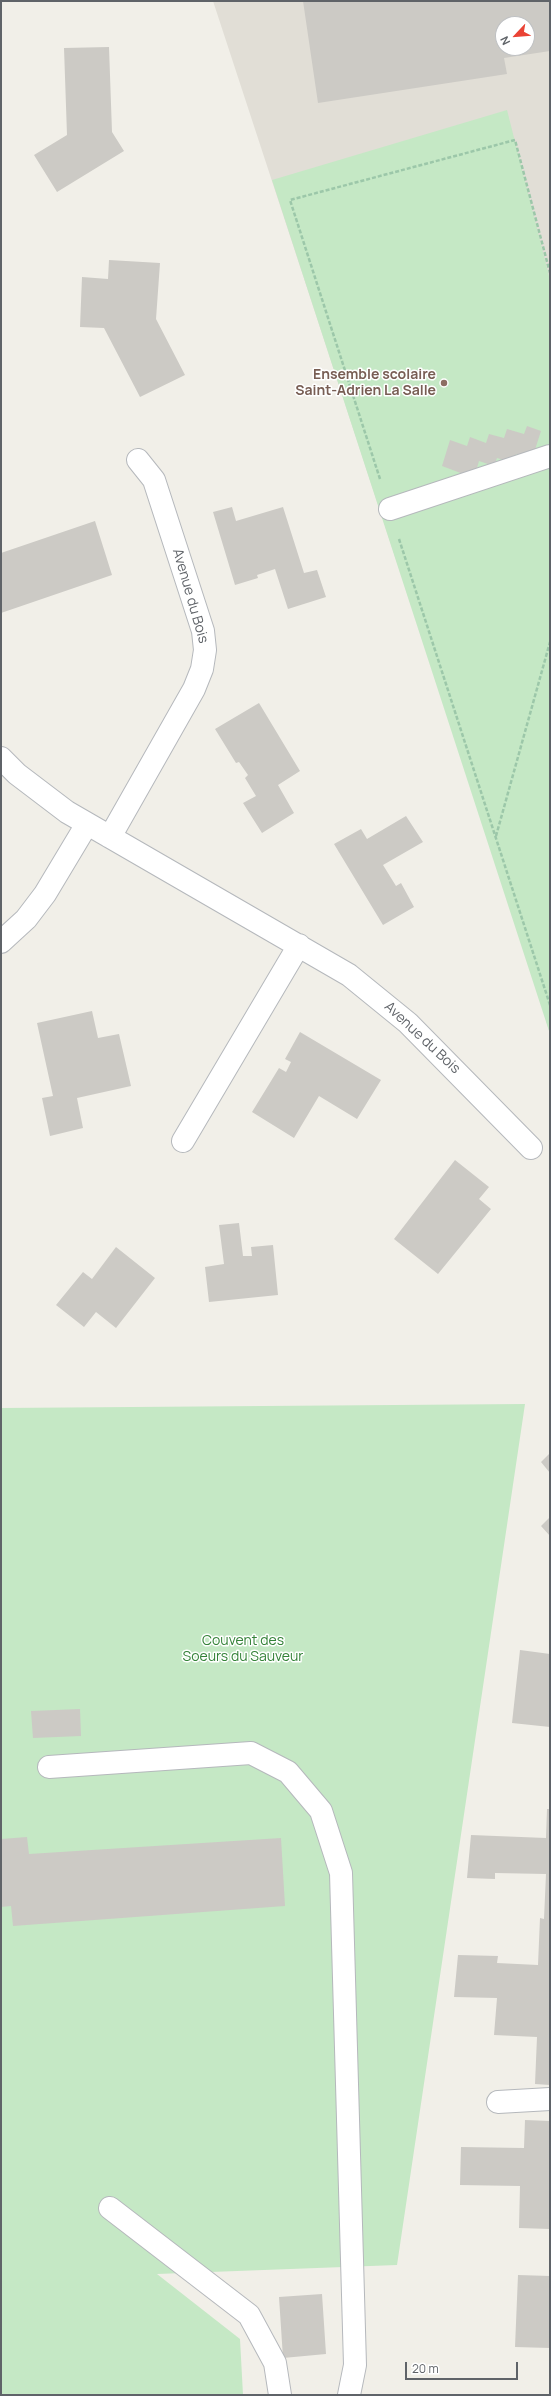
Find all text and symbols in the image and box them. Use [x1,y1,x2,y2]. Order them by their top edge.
north arrow [495,16,535,56]
text: N [496,34,513,48]
place label: Ensemble scolaire Saint-Adrien La Salle [295,367,436,400]
marker: Ensemble scolaire Saint-Adrien La Salle [439,378,449,388]
street label: Avenue du Bois [168,547,212,645]
street label: Avenue du Bois [381,999,463,1077]
park label: Couvent des Soeurs du Sauveur [183,1633,303,1666]
scale bar [407,2354,520,2380]
text: 20 m [412,2360,439,2377]

